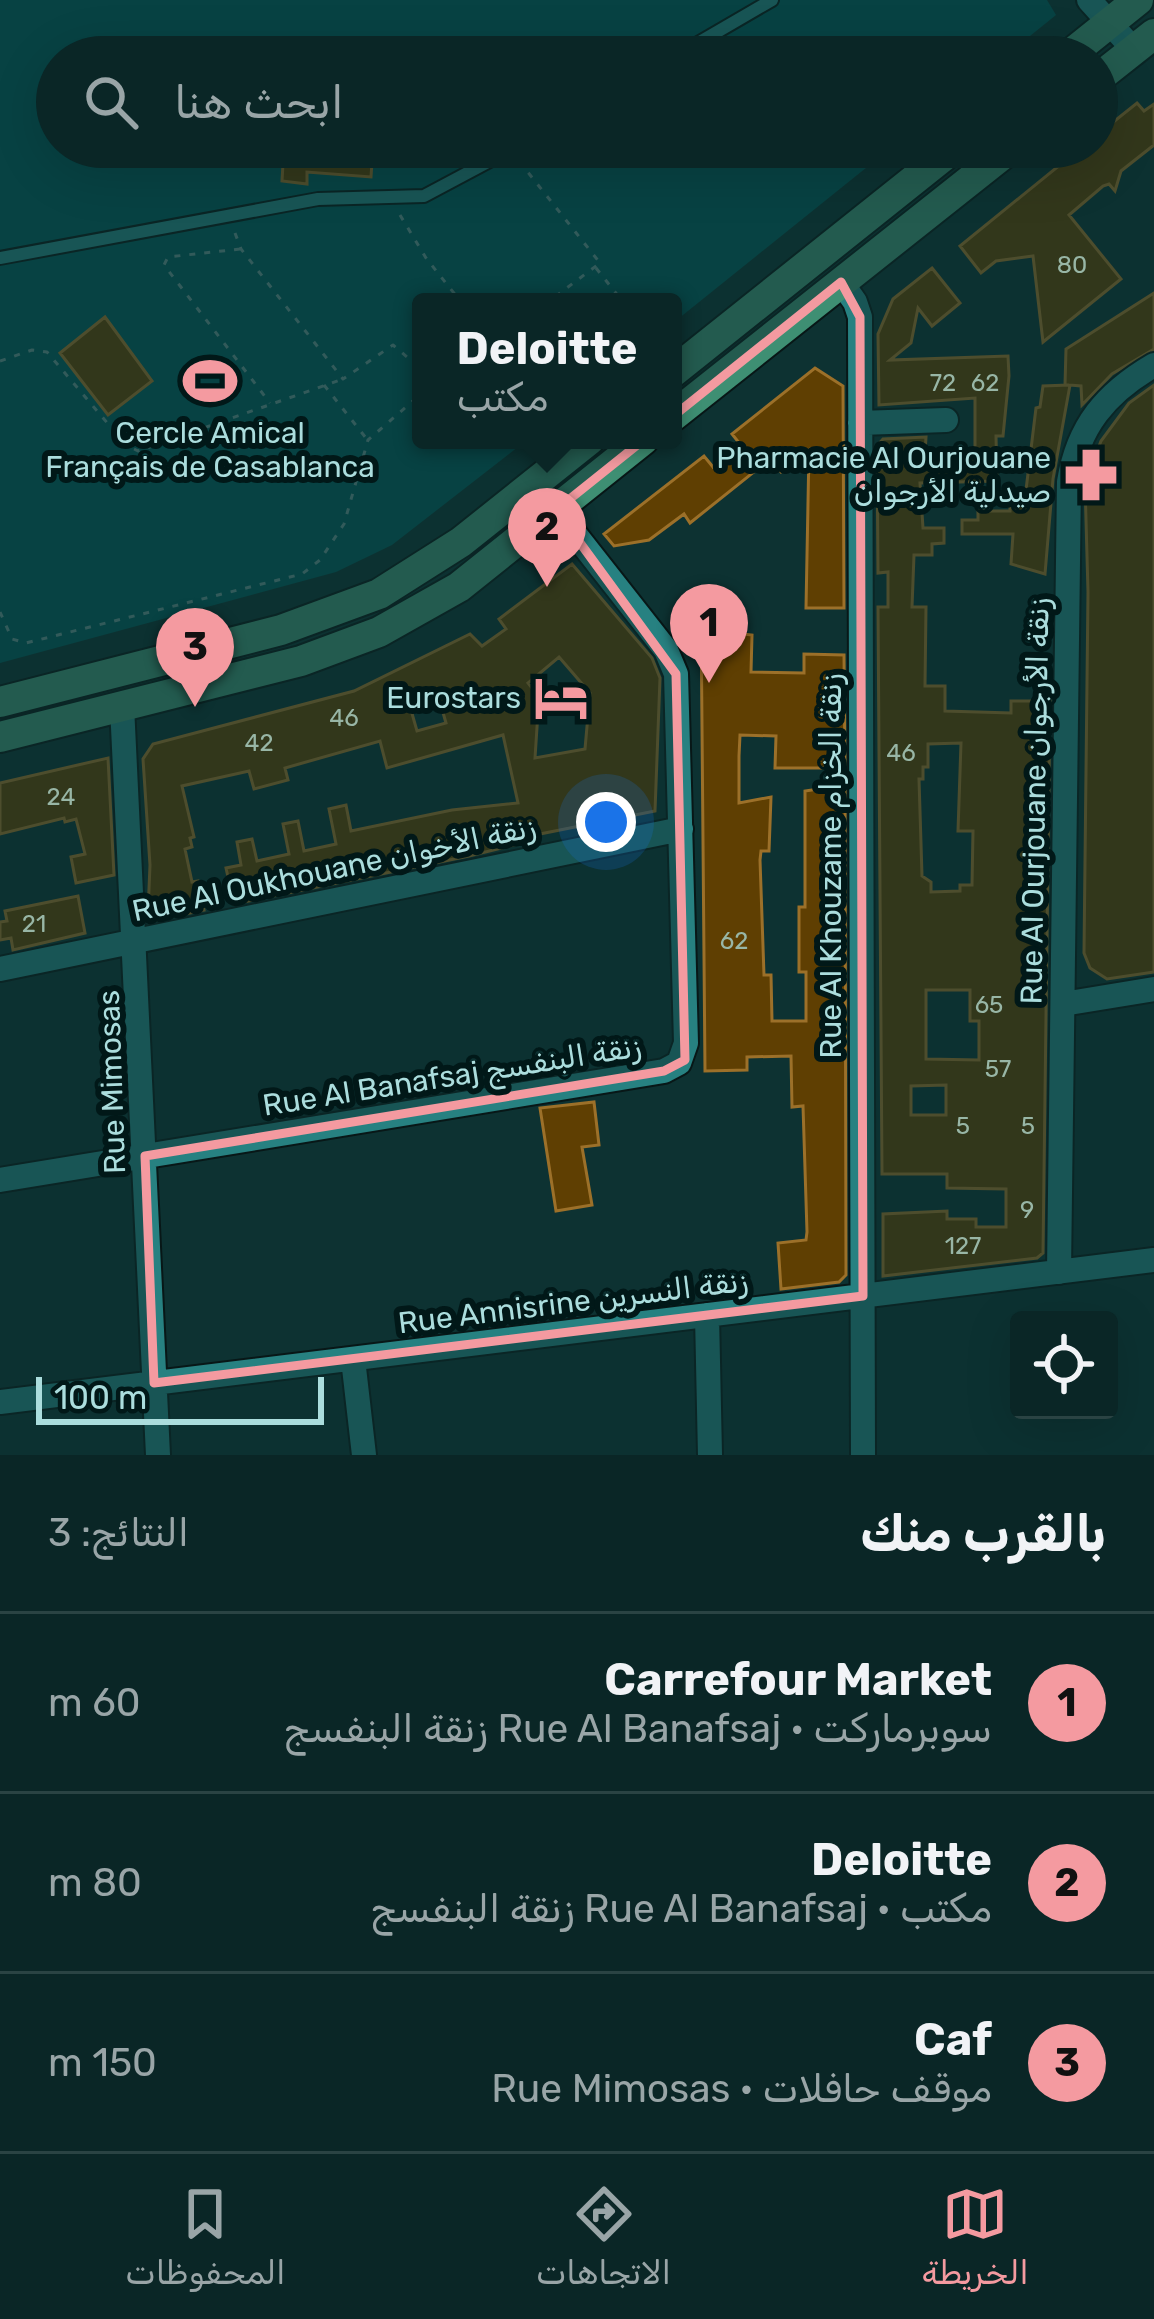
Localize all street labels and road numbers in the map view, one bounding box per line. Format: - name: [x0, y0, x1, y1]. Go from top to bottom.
- street label: Rue Al Ourjouane زنقة الأرجوان: [1013, 597, 1057, 1005]
- street label: Rue Al Khouzame زنقة الخزام: [813, 674, 850, 1059]
- street label: Rue Al Oukhouane زنقة الأخوان: [129, 809, 539, 929]
- street label: Rue Mimosas: [91, 989, 133, 1175]
- street label: Rue Al Banafsaj زنقة البنفسج: [260, 1028, 644, 1127]
- street label: Rue Annisrine زنقة النسرين: [396, 1263, 750, 1341]

